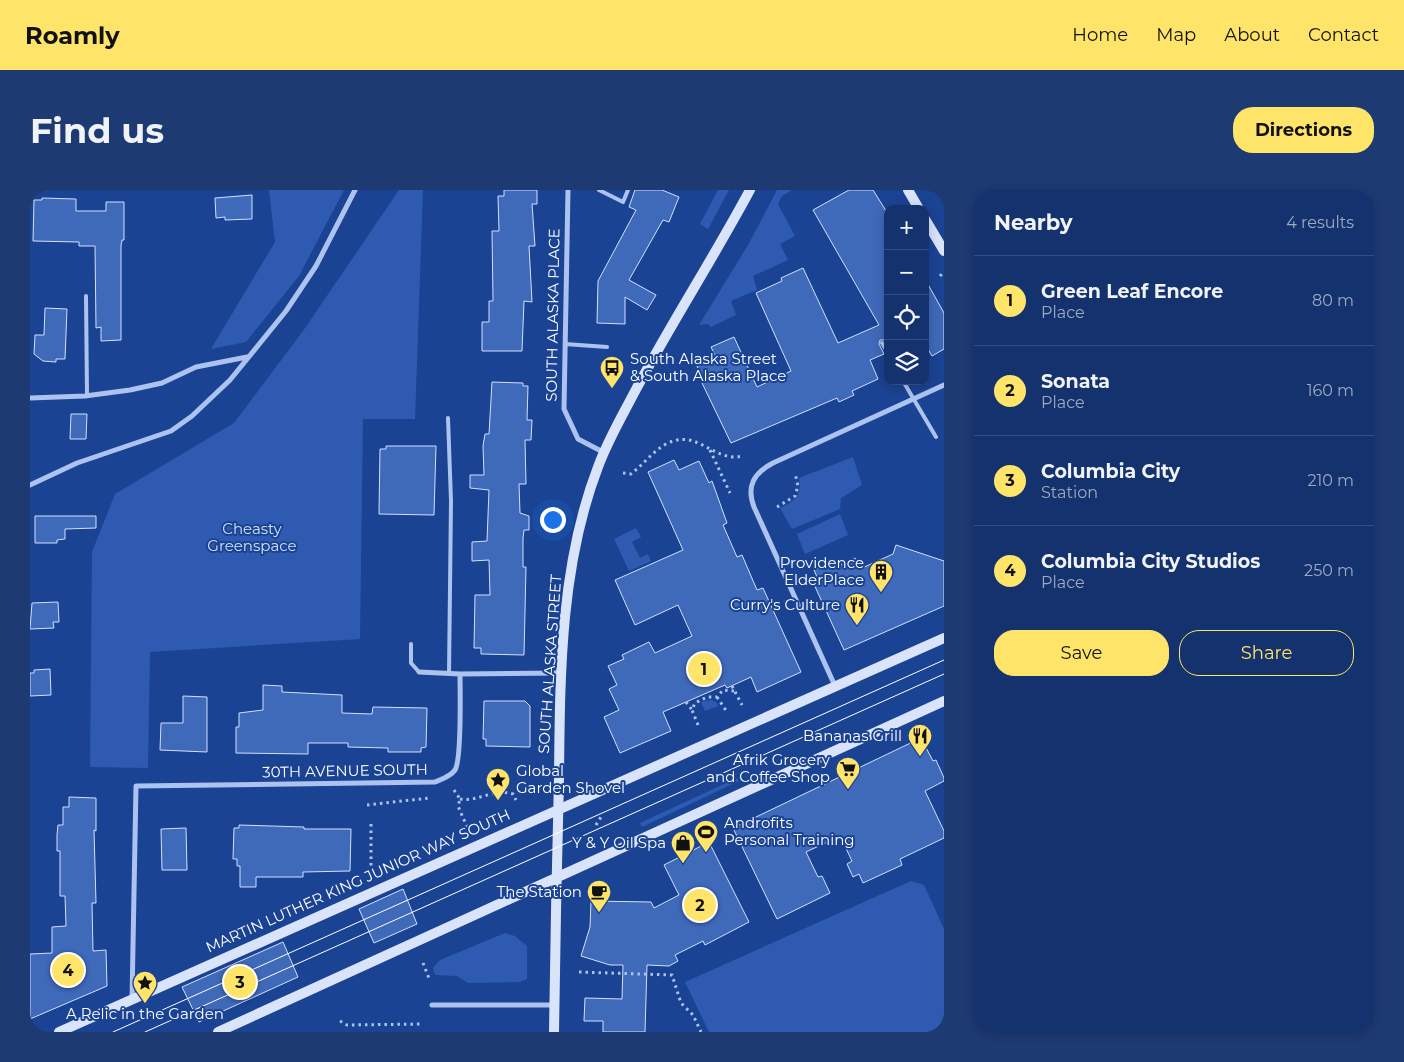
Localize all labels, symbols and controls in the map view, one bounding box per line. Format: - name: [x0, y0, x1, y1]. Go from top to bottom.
- text: Roamly: [25, 21, 120, 50]
- text: Home: [1072, 24, 1128, 46]
- text: Map: [1156, 24, 1196, 46]
- text: About: [1224, 24, 1280, 46]
- text: Contact: [1308, 24, 1379, 46]
- button: Directions: [1233, 107, 1374, 153]
- text: Find us: [30, 109, 164, 152]
- map controls: [884, 205, 929, 385]
- button: +: [884, 205, 929, 250]
- text: Nearby: [994, 210, 1073, 235]
- text: 4 results: [1286, 213, 1354, 232]
- street label: SOUTH ALASKA PLACE: [541, 228, 564, 402]
- button: −: [884, 250, 929, 295]
- text: Green Leaf Encore: [1041, 280, 1223, 303]
- text: 1: [1007, 291, 1013, 310]
- text: 80 m: [1312, 291, 1354, 310]
- button: locate: [884, 295, 929, 340]
- text: Place: [1041, 303, 1085, 322]
- button: layers: [884, 340, 929, 385]
- place label: South Alaska Street & South Alaska Place: [630, 349, 786, 385]
- bus stop icon: South Alaska Street & South Alaska Place: [599, 355, 625, 389]
- text: Sonata: [1041, 370, 1110, 393]
- text: 2: [1005, 381, 1015, 400]
- text: 160 m: [1307, 381, 1354, 400]
- text: Place: [1041, 393, 1085, 412]
- text: Columbia City: [1041, 460, 1180, 483]
- text: 3: [1005, 471, 1015, 490]
- text: 210 m: [1307, 471, 1354, 490]
- text: Station: [1041, 483, 1098, 502]
- your location: [540, 507, 566, 533]
- park label: Cheasty Greenspace: [207, 519, 297, 555]
- text: Columbia City Studios: [1041, 550, 1260, 573]
- place label: Providence ElderPlace: [780, 553, 864, 589]
- building icon: Providence ElderPlace: [868, 559, 894, 593]
- text: 4: [1004, 561, 1016, 580]
- text: 250 m: [1304, 561, 1354, 580]
- street label: SOUTH ALASKA STREET: [534, 573, 565, 754]
- text: Place: [1041, 573, 1085, 592]
- restaurant icon: Curry's Culture: [844, 592, 870, 626]
- place label: Curry's Culture: [730, 595, 840, 614]
- button: Save: [994, 630, 1169, 676]
- button: Share: [1179, 630, 1354, 676]
- pin: 1: [688, 650, 720, 688]
- restaurant icon: Bananas Grill: [907, 723, 933, 757]
- place label: Bananas Grill: [803, 726, 902, 745]
- place label: Afrik Grocery and Coffee Shop: [706, 750, 831, 786]
- supermarket icon: Afrik Grocery and Coffee Shop: [835, 756, 861, 790]
- street label: 30TH AVENUE SOUTH: [262, 760, 428, 781]
- place label: Global Garden Shovel: [516, 761, 625, 797]
- place icon: Global Garden Shovel: [485, 767, 511, 801]
- street label: MARTIN LUTHER KING JUNIOR WAY SOUTH: [203, 804, 513, 957]
- place label: Androfits Personal Training: [724, 813, 855, 849]
- sports icon: Androfits Personal Training: [693, 819, 719, 853]
- shop icon: Y & Y Oil Spa: [670, 830, 696, 864]
- place label: Y & Y Oil Spa: [572, 833, 666, 852]
- cafe icon: The Station: [586, 879, 612, 913]
- place label: The Station: [497, 882, 582, 901]
- pin: 2: [684, 886, 716, 924]
- pin: 4: [52, 951, 84, 989]
- pin: 3: [224, 963, 256, 1001]
- place icon: A Relic in the Garden: [132, 970, 158, 1004]
- place label: A Relic in the Garden: [66, 1004, 224, 1023]

